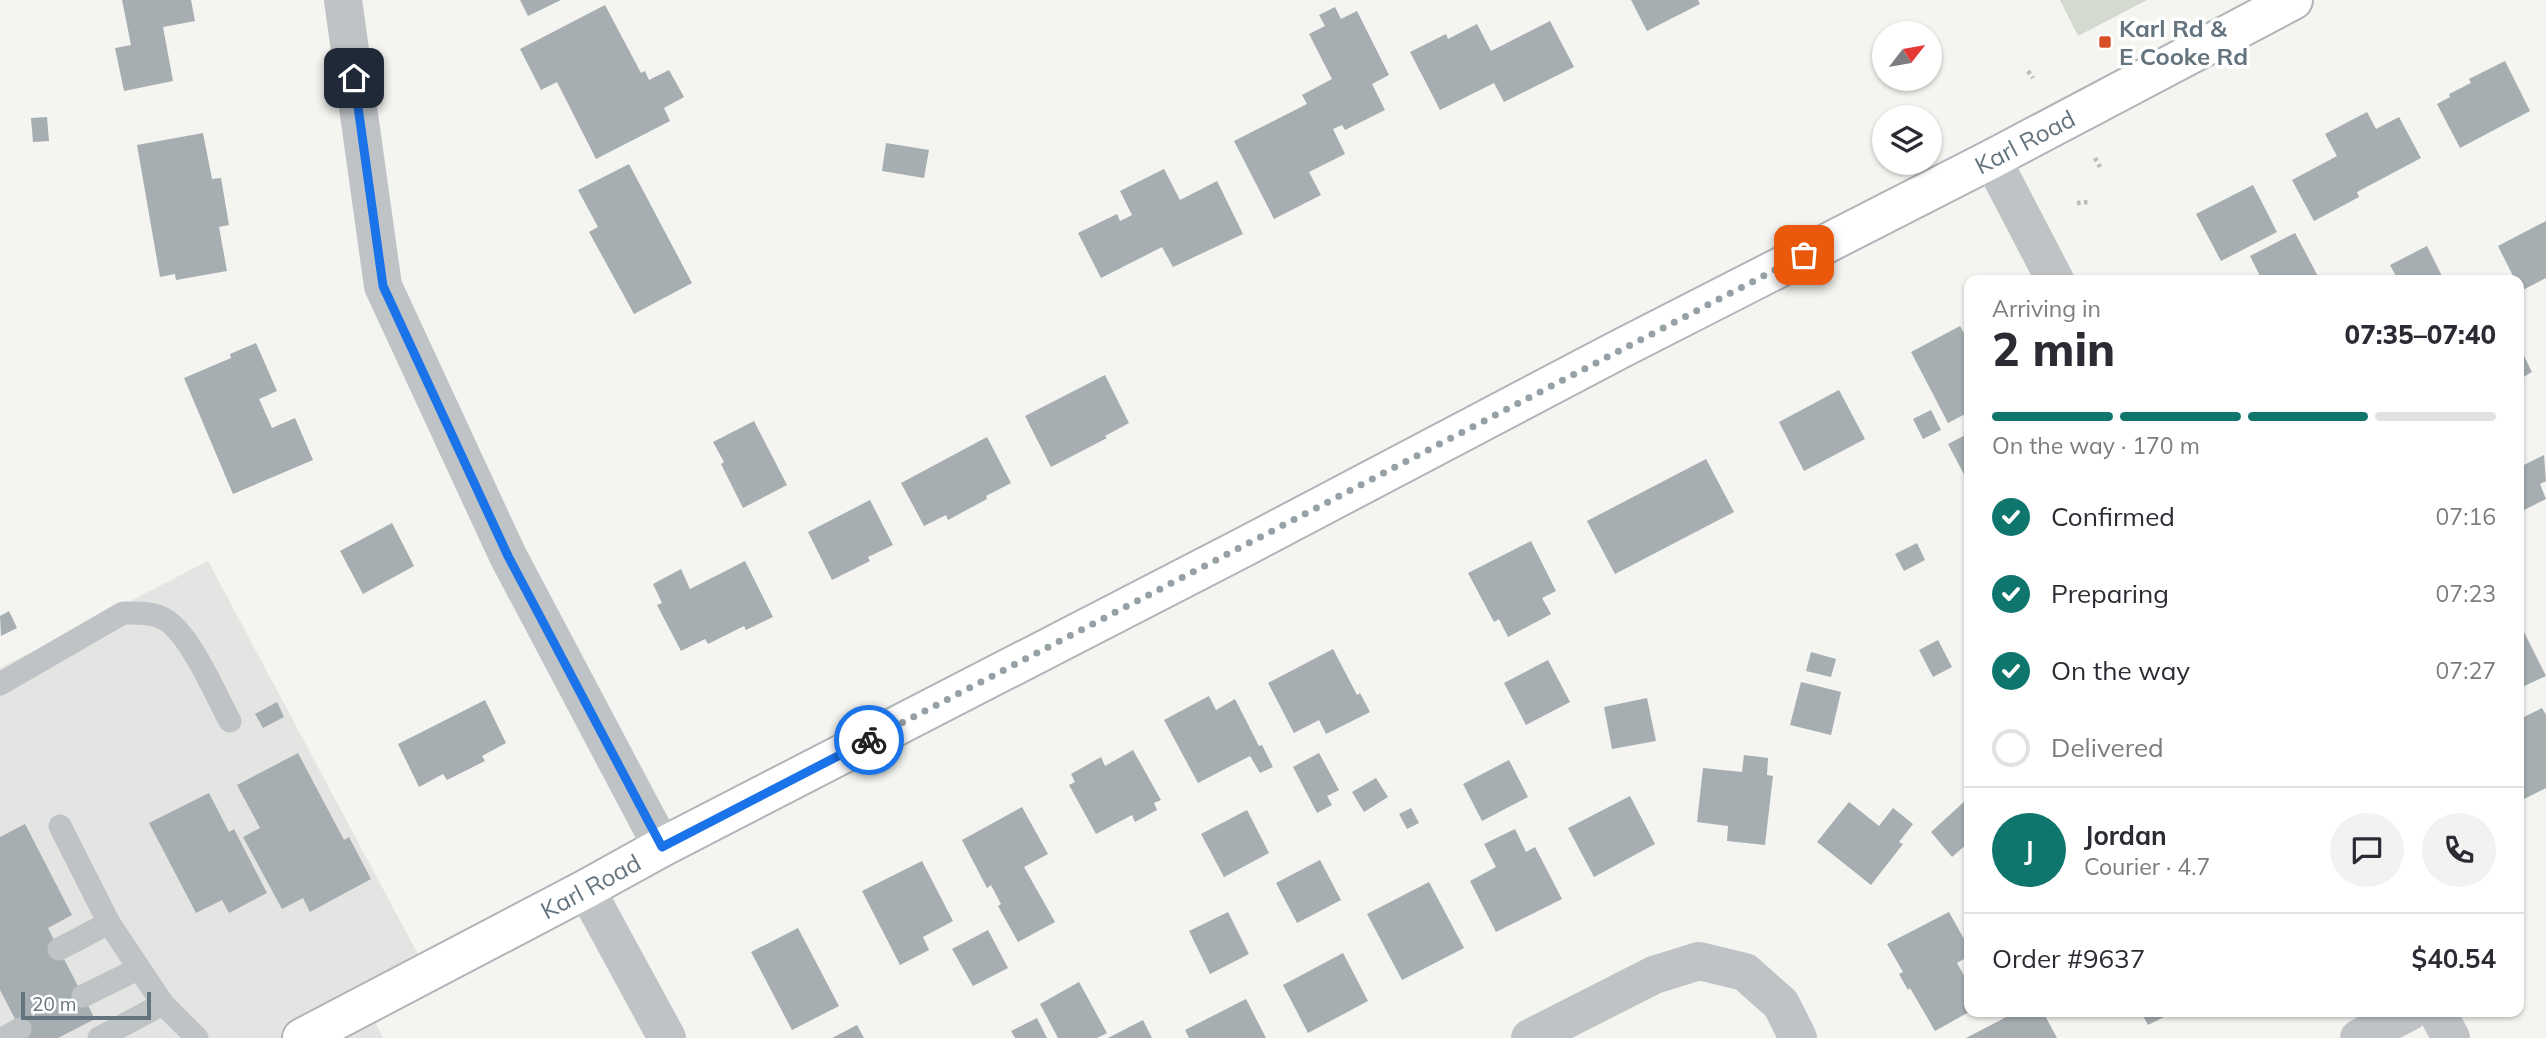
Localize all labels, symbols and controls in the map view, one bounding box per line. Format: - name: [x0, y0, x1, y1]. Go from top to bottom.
- place label: Karl Rd & E Cooke Rd: [2119, 13, 2248, 71]
- north arrow: [1872, 21, 1942, 91]
- map controls: [1872, 21, 1942, 175]
- marker: Karl Rd & E Cooke Rd: [2097, 34, 2113, 50]
- pin: [324, 48, 384, 108]
- icon: home: [335, 59, 373, 97]
- street label: Karl Road: [1970, 103, 2080, 180]
- button: layers: [1872, 105, 1942, 175]
- pin: [1774, 225, 1834, 285]
- icon: bag: [1785, 236, 1823, 274]
- text: Arriving in: [1992, 294, 2101, 323]
- text: 07:35–07:40: [2345, 318, 2496, 351]
- text: 2 min: [1992, 320, 2115, 378]
- text: On the way · 170 m: [1992, 431, 2200, 460]
- icon: check: [1992, 498, 2030, 536]
- text: Confirmed: [2051, 500, 2175, 533]
- text: 07:16: [2436, 502, 2496, 531]
- icon: check: [1992, 575, 2030, 613]
- text: Preparing: [2051, 577, 2169, 610]
- text: 07:23: [2436, 579, 2496, 608]
- icon: check: [1992, 652, 2030, 690]
- text: On the way: [2051, 654, 2190, 687]
- text: 07:27: [2436, 656, 2496, 685]
- courier: [834, 705, 904, 775]
- icon: bike: [850, 721, 888, 759]
- text: Delivered: [2051, 731, 2164, 764]
- button: chat: [2330, 813, 2404, 887]
- button: phone: [2422, 813, 2496, 887]
- text: Jordan: [2084, 819, 2167, 852]
- text: J: [2024, 834, 2034, 867]
- street label: Karl Road: [535, 847, 646, 925]
- text: Courier · 4.7: [2084, 852, 2210, 881]
- text: Order #9637: [1992, 942, 2145, 975]
- text: $40.54: [2412, 942, 2496, 975]
- scale bar: [21, 989, 150, 1021]
- text: 20 m: [32, 992, 76, 1016]

